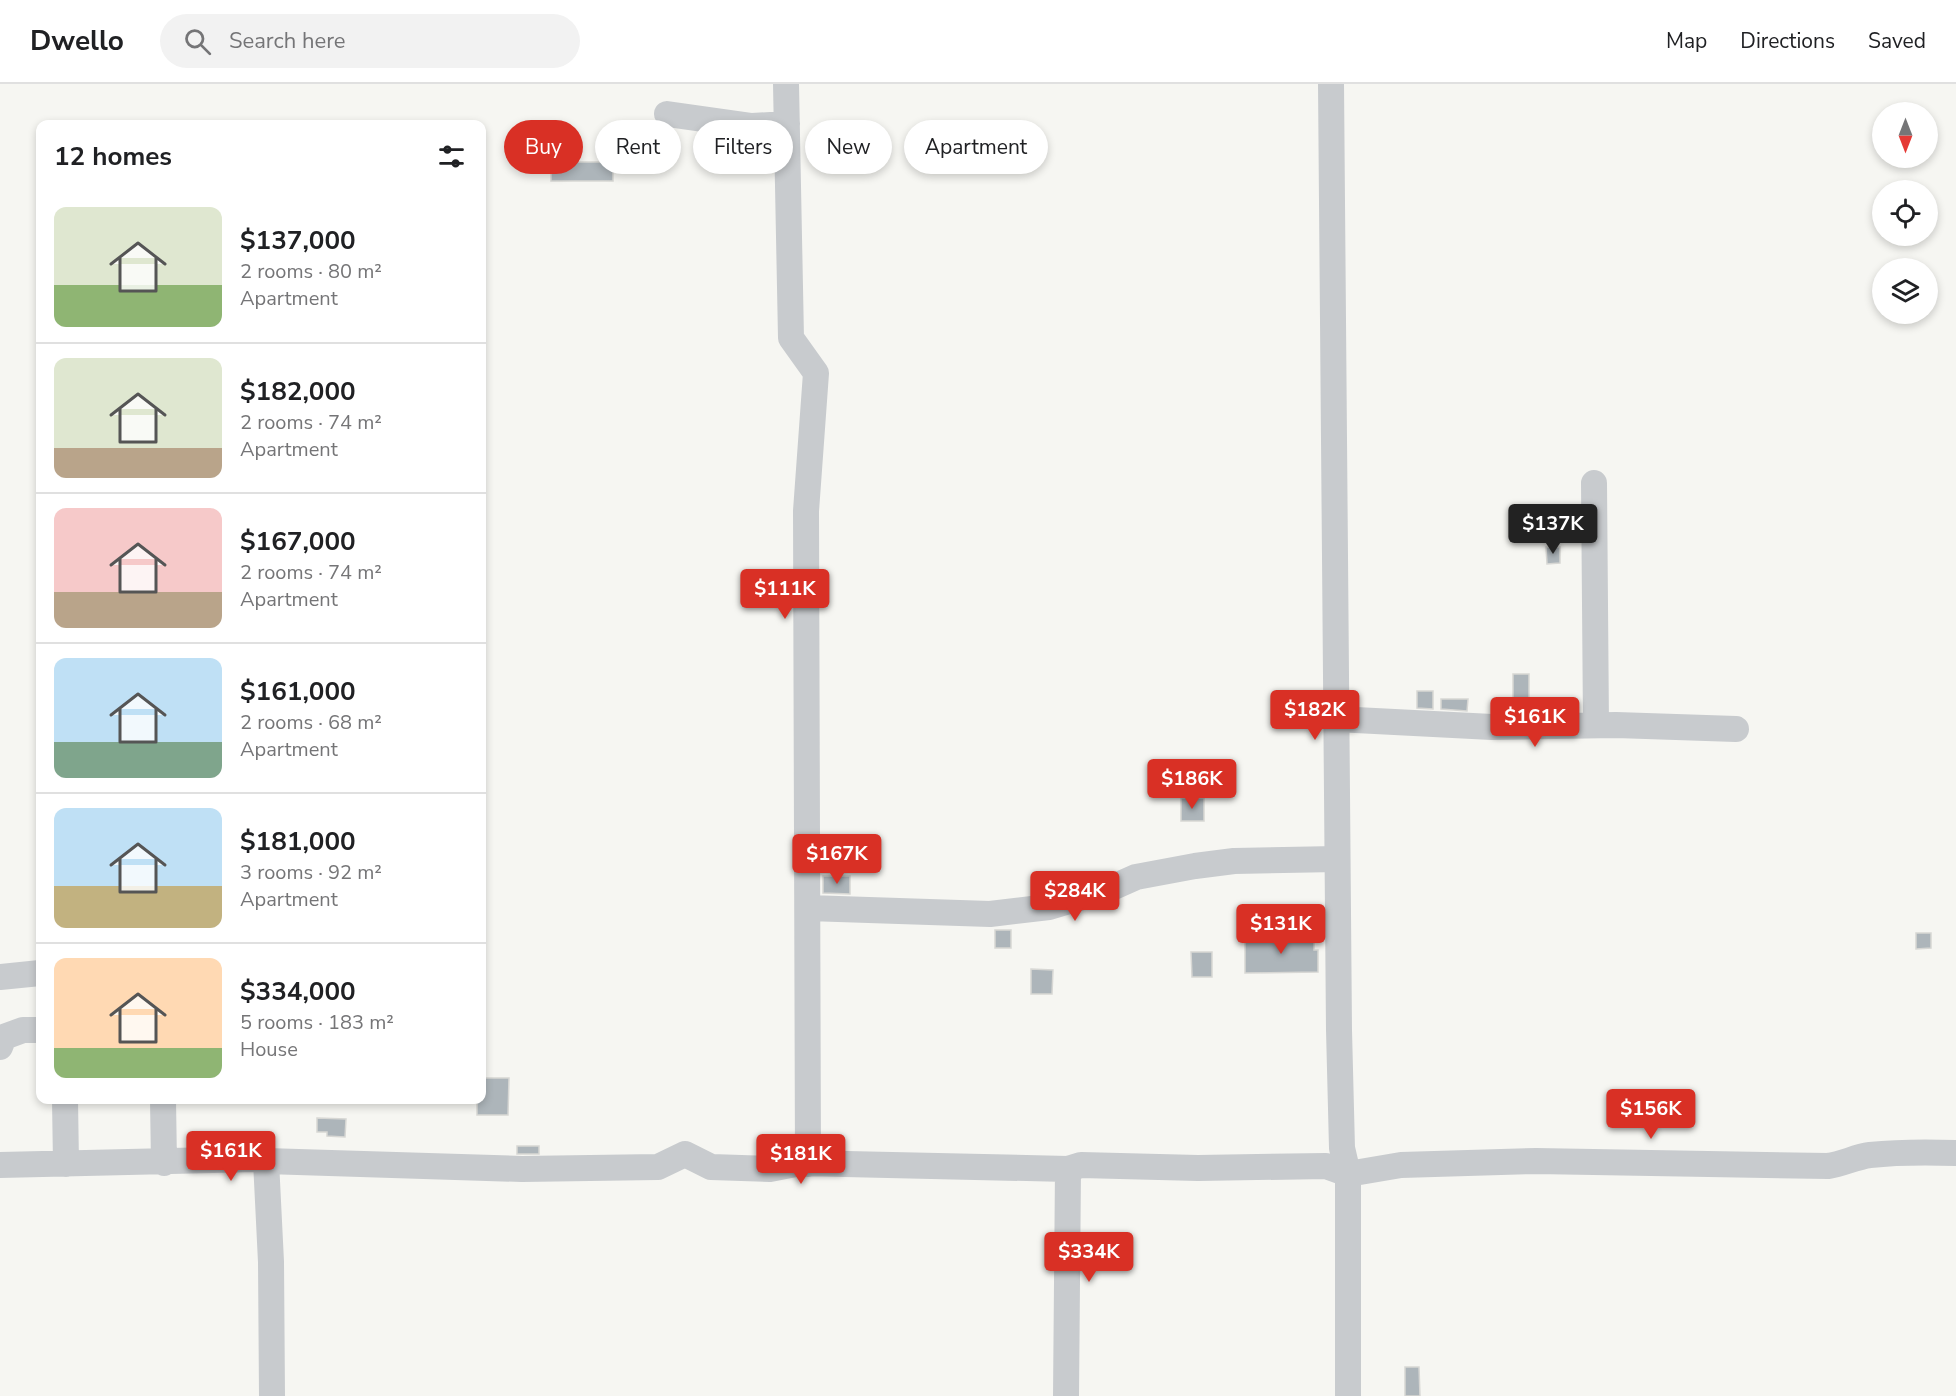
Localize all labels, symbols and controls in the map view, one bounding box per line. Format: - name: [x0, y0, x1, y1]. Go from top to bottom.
- search box: [160, 14, 580, 68]
- text: Dwello: [30, 22, 124, 60]
- icon: search: [181, 25, 214, 58]
- text: Search here: [229, 26, 346, 56]
- text: Map: [1666, 27, 1707, 55]
- text: Directions: [1740, 27, 1835, 55]
- text: Saved: [1868, 27, 1926, 55]
- north arrow: [1872, 102, 1938, 168]
- map controls: [1872, 102, 1938, 324]
- chip: Buy: [504, 120, 583, 174]
- chip: Rent: [595, 120, 681, 174]
- chip: Filters: [693, 120, 793, 174]
- chip: New: [805, 120, 892, 174]
- chip: Apartment: [904, 120, 1048, 174]
- text: 12 homes: [54, 139, 172, 174]
- icon: filters: [435, 140, 468, 173]
- button: locate: [1872, 180, 1938, 246]
- text: $137,000: [240, 223, 356, 258]
- icon: home: [102, 231, 174, 303]
- text: 2 rooms · 80 m²: [240, 258, 382, 285]
- button: layers: [1872, 258, 1938, 324]
- text: Apartment: [240, 285, 338, 312]
- text: $182,000: [240, 374, 356, 409]
- icon: home: [102, 382, 174, 454]
- text: 2 rooms · 74 m²: [240, 409, 382, 436]
- text: Apartment: [240, 436, 338, 463]
- pin: $137K: [1511, 504, 1595, 555]
- text: $137K: [1522, 510, 1584, 537]
- text: $167,000: [240, 524, 356, 559]
- icon: home: [102, 532, 174, 604]
- text: 2 rooms · 74 m²: [240, 559, 382, 586]
- pin: $111K: [743, 569, 827, 620]
- text: $111K: [754, 575, 816, 602]
- text: Apartment: [240, 586, 338, 613]
- text: $161,000: [240, 674, 356, 709]
- icon: home: [102, 682, 174, 754]
- pin: $182K: [1273, 690, 1357, 741]
- text: $182K: [1284, 696, 1346, 723]
- pin: $161K: [1493, 697, 1577, 748]
- text: $161K: [1504, 703, 1566, 730]
- text: 2 rooms · 68 m²: [240, 709, 382, 736]
- text: Apartment: [240, 736, 338, 763]
- pin: $186K: [1150, 759, 1234, 810]
- text: $186K: [1161, 765, 1223, 792]
- text: $181,000: [240, 824, 356, 859]
- icon: home: [102, 832, 174, 904]
- pin: $167K: [795, 834, 879, 885]
- text: $167K: [806, 840, 868, 867]
- text: 3 rooms · 92 m²: [240, 859, 382, 886]
- pin: $284K: [1033, 871, 1117, 922]
- text: $284K: [1044, 877, 1106, 904]
- text: Apartment: [240, 886, 338, 913]
- pin: $131K: [1239, 904, 1323, 955]
- text: $131K: [1250, 910, 1312, 937]
- text: $334,000: [240, 974, 356, 1009]
- icon: home: [102, 982, 174, 1054]
- text: 5 rooms · 183 m²: [240, 1009, 394, 1036]
- text: House: [240, 1036, 298, 1063]
- pin: $156K: [1609, 1089, 1693, 1140]
- text: $156K: [1620, 1095, 1682, 1122]
- pin: $161K: [189, 1131, 273, 1182]
- pin: $181K: [759, 1134, 843, 1185]
- text: $161K: [200, 1137, 262, 1164]
- text: $181K: [770, 1140, 832, 1167]
- pin: $334K: [1047, 1232, 1131, 1283]
- text: $334K: [1058, 1238, 1120, 1265]

